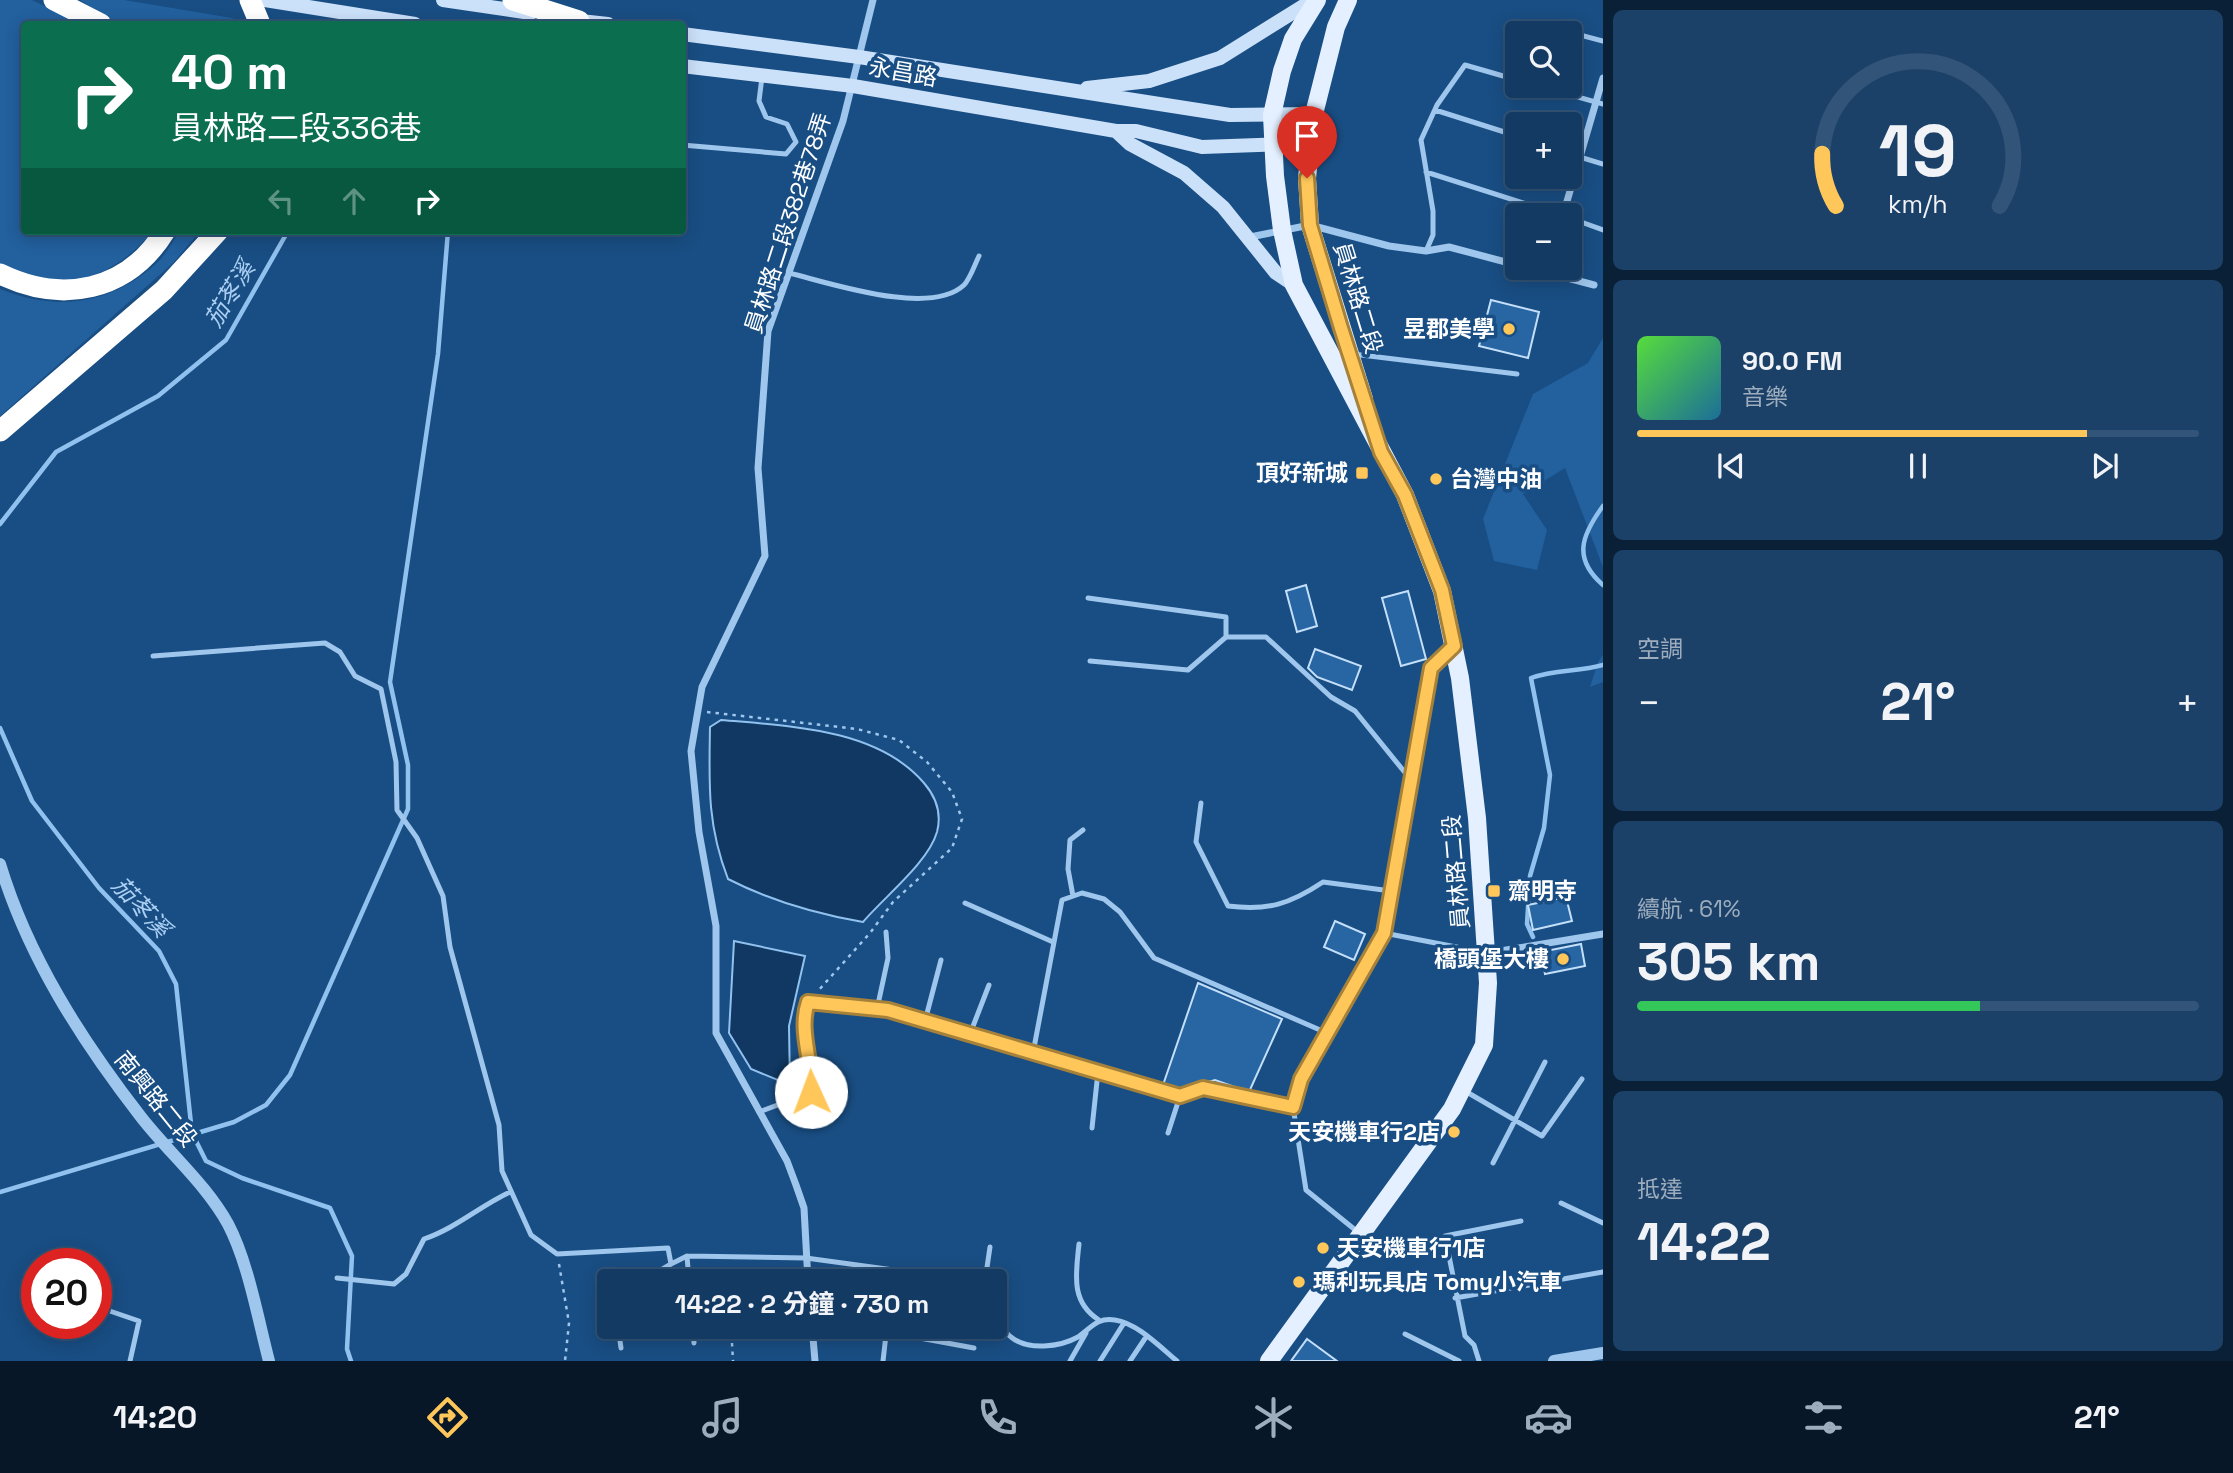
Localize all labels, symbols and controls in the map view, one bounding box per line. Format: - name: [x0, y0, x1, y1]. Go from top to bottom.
- map controls: [1505, 21, 1582, 280]
- button: search: [1505, 21, 1582, 98]
- text: 40 m: [171, 41, 288, 103]
- icon: right: [56, 49, 147, 140]
- street label: 永昌路: [866, 51, 940, 93]
- text: 19: [1879, 104, 1957, 197]
- pin: [1277, 106, 1337, 178]
- text: 員林路二段336巷: [171, 108, 421, 148]
- street label: 員林路二段382巷78弄: [738, 109, 838, 337]
- button: +: [1505, 112, 1582, 189]
- icon: arrive: [1288, 117, 1326, 155]
- icon: left: [262, 182, 300, 220]
- icon: ahead: [335, 182, 373, 220]
- icon: right: [408, 182, 446, 220]
- text: km/h: [1888, 188, 1948, 220]
- button: −: [1505, 203, 1582, 280]
- street label: 員林路二段: [1327, 239, 1389, 357]
- water label: 茄苳溪: [198, 252, 263, 333]
- place label: 昱郡美學: [1403, 314, 1495, 344]
- marker: 昱郡美學: [1501, 321, 1517, 337]
- text: 90.0 FM: [1742, 344, 1842, 378]
- text: 音樂: [1742, 382, 1788, 412]
- icon: previous: [1712, 447, 1750, 485]
- icon: pause: [1899, 447, 1937, 485]
- icon: next: [2086, 447, 2124, 485]
- place label: 頂好新城: [1256, 458, 1348, 488]
- place label: 台灣中油: [1450, 464, 1542, 494]
- marker: 頂好新城: [1354, 465, 1370, 481]
- marker: 台灣中油: [1428, 471, 1444, 487]
- text: 空調: [1637, 634, 1683, 664]
- text: 21°: [1881, 669, 1955, 735]
- text: −: [1637, 679, 1661, 727]
- text: +: [2175, 679, 2199, 727]
- street label: 員林路二段: [1436, 813, 1476, 931]
- water label: 茄苳溪: [105, 870, 179, 946]
- place label: 齋明寺: [1508, 876, 1577, 906]
- marker: 齋明寺: [1486, 883, 1502, 899]
- text: 續航 · 61%: [1637, 894, 1741, 924]
- text: 305 km: [1637, 929, 1820, 995]
- place label: 橋頭堡大樓: [1434, 944, 1549, 974]
- marker: 橋頭堡大樓: [1555, 951, 1571, 967]
- street label: 南興路二段: [108, 1045, 204, 1153]
- position arrow: [774, 1055, 848, 1129]
- place label: 天安機車行2店: [1288, 1117, 1440, 1147]
- marker: 天安機車行2店: [1446, 1124, 1462, 1140]
- text: 抵達: [1637, 1174, 1683, 1204]
- text: 14:22: [1637, 1209, 1771, 1275]
- place label: 天安機車行1店: [1337, 1233, 1485, 1263]
- marker: 天安機車行1店: [1315, 1240, 1331, 1256]
- speed limit sign: 20: [21, 1248, 112, 1339]
- place label: 瑪利玩具店 Tomy小汽車: [1313, 1267, 1562, 1297]
- marker: 瑪利玩具店 Tomy小汽車: [1291, 1274, 1307, 1290]
- text: 14:22 · 2 分鐘 · 730 m: [675, 1287, 929, 1321]
- icon: directions: [423, 1393, 472, 1442]
- icon: music: [698, 1393, 747, 1442]
- icon: phone: [973, 1393, 1022, 1442]
- icon: climate: [1249, 1393, 1298, 1442]
- icon: car: [1524, 1393, 1573, 1442]
- icon: filters: [1799, 1393, 1848, 1442]
- text: 14:20: [113, 1397, 197, 1437]
- text: 21°: [2074, 1397, 2120, 1437]

